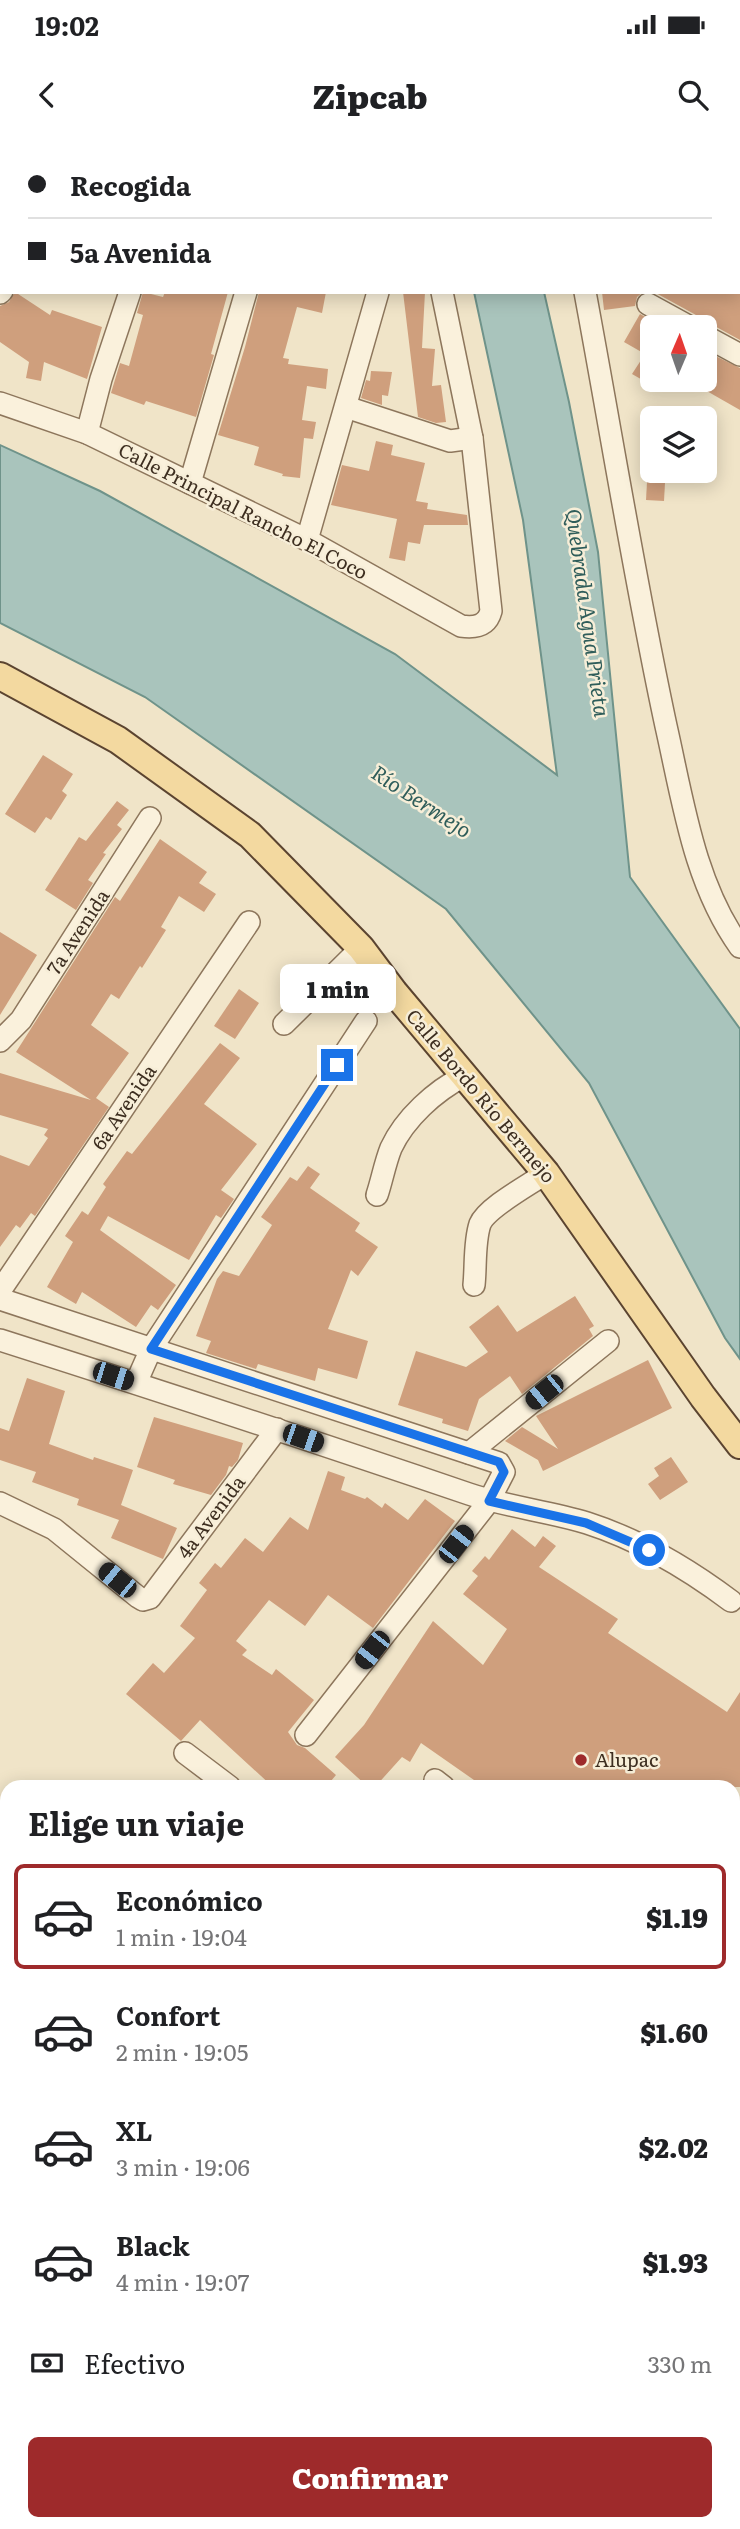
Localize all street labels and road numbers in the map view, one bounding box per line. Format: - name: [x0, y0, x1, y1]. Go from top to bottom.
- street label: Calle Principal Rancho El Coco: [114, 435, 373, 585]
- street label: 7a Avenida: [39, 882, 116, 980]
- street label: Calle Bordo Río Bermejo: [400, 1002, 563, 1188]
- street label: 6a Avenida: [84, 1057, 163, 1155]
- street label: 4a Avenida: [170, 1468, 251, 1564]

